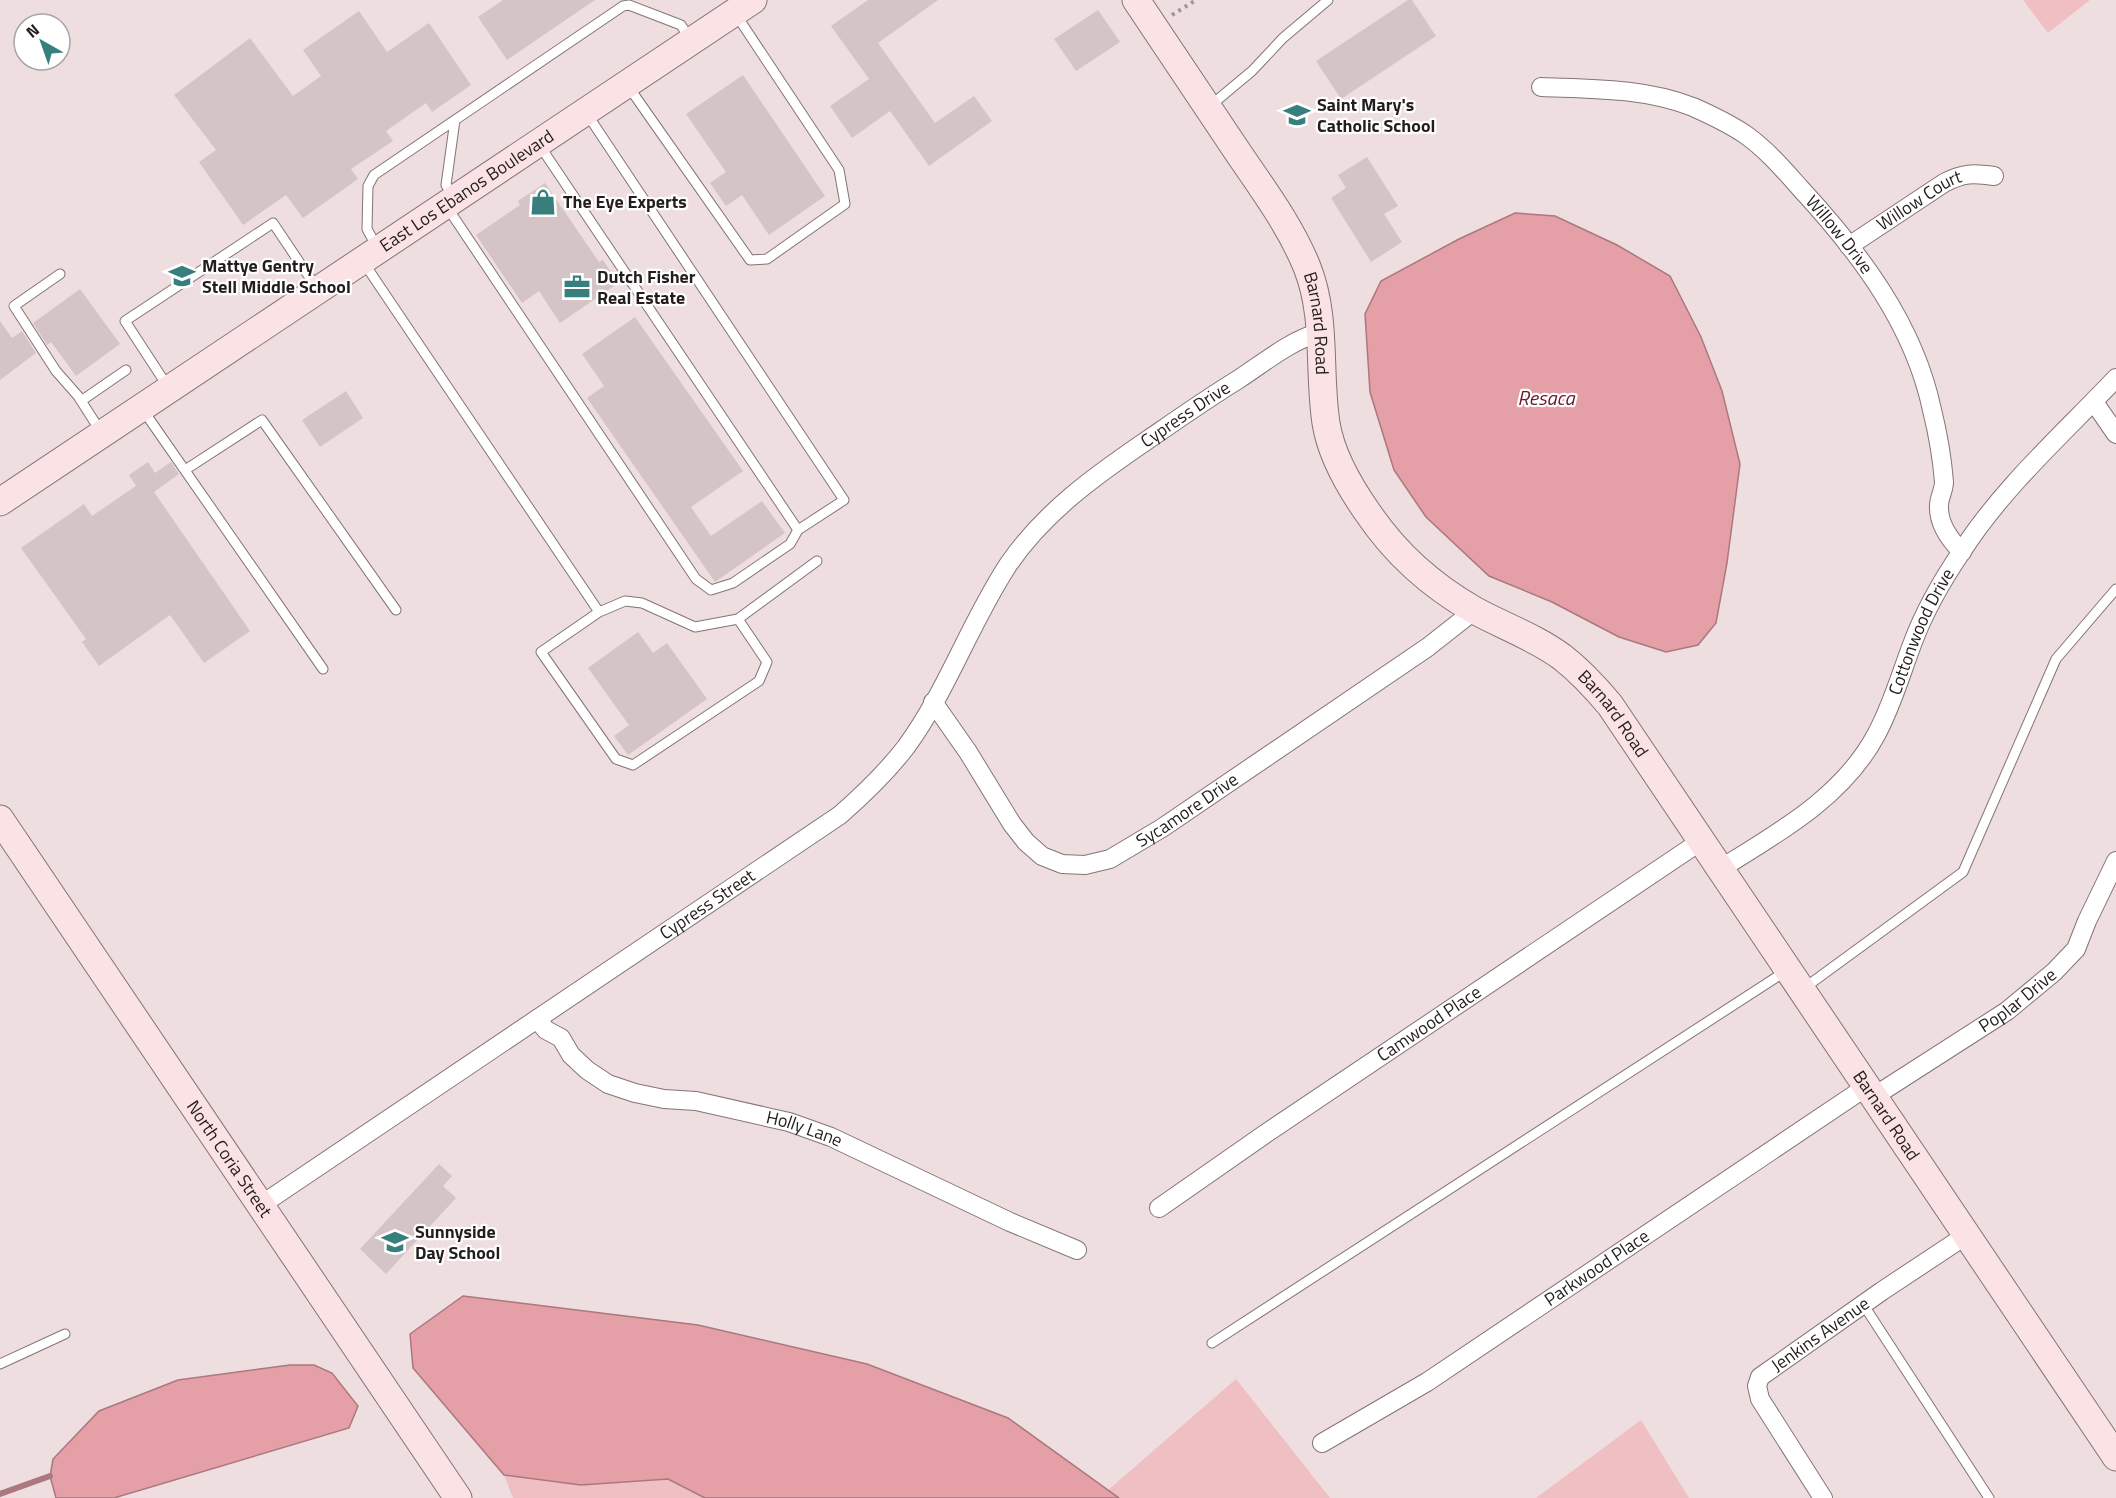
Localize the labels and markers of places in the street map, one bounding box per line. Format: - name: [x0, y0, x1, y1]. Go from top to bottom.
- place label: Saint Mary's Catholic School: [1317, 91, 1435, 139]
- school or university icon: Saint Mary's Catholic School: [1282, 100, 1312, 130]
- shop icon: The Eye Experts: [528, 187, 558, 217]
- place label: The Eye Experts: [563, 188, 687, 215]
- place label: Mattye Gentry Stell Middle School: [202, 252, 351, 300]
- school or university icon: Mattye Gentry Stell Middle School: [167, 261, 197, 291]
- place label: Dutch Fisher Real Estate: [597, 263, 696, 311]
- office icon: Dutch Fisher Real Estate: [562, 272, 592, 302]
- place label: Sunnyside Day School: [415, 1218, 500, 1266]
- school or university icon: Sunnyside Day School: [380, 1227, 410, 1257]

